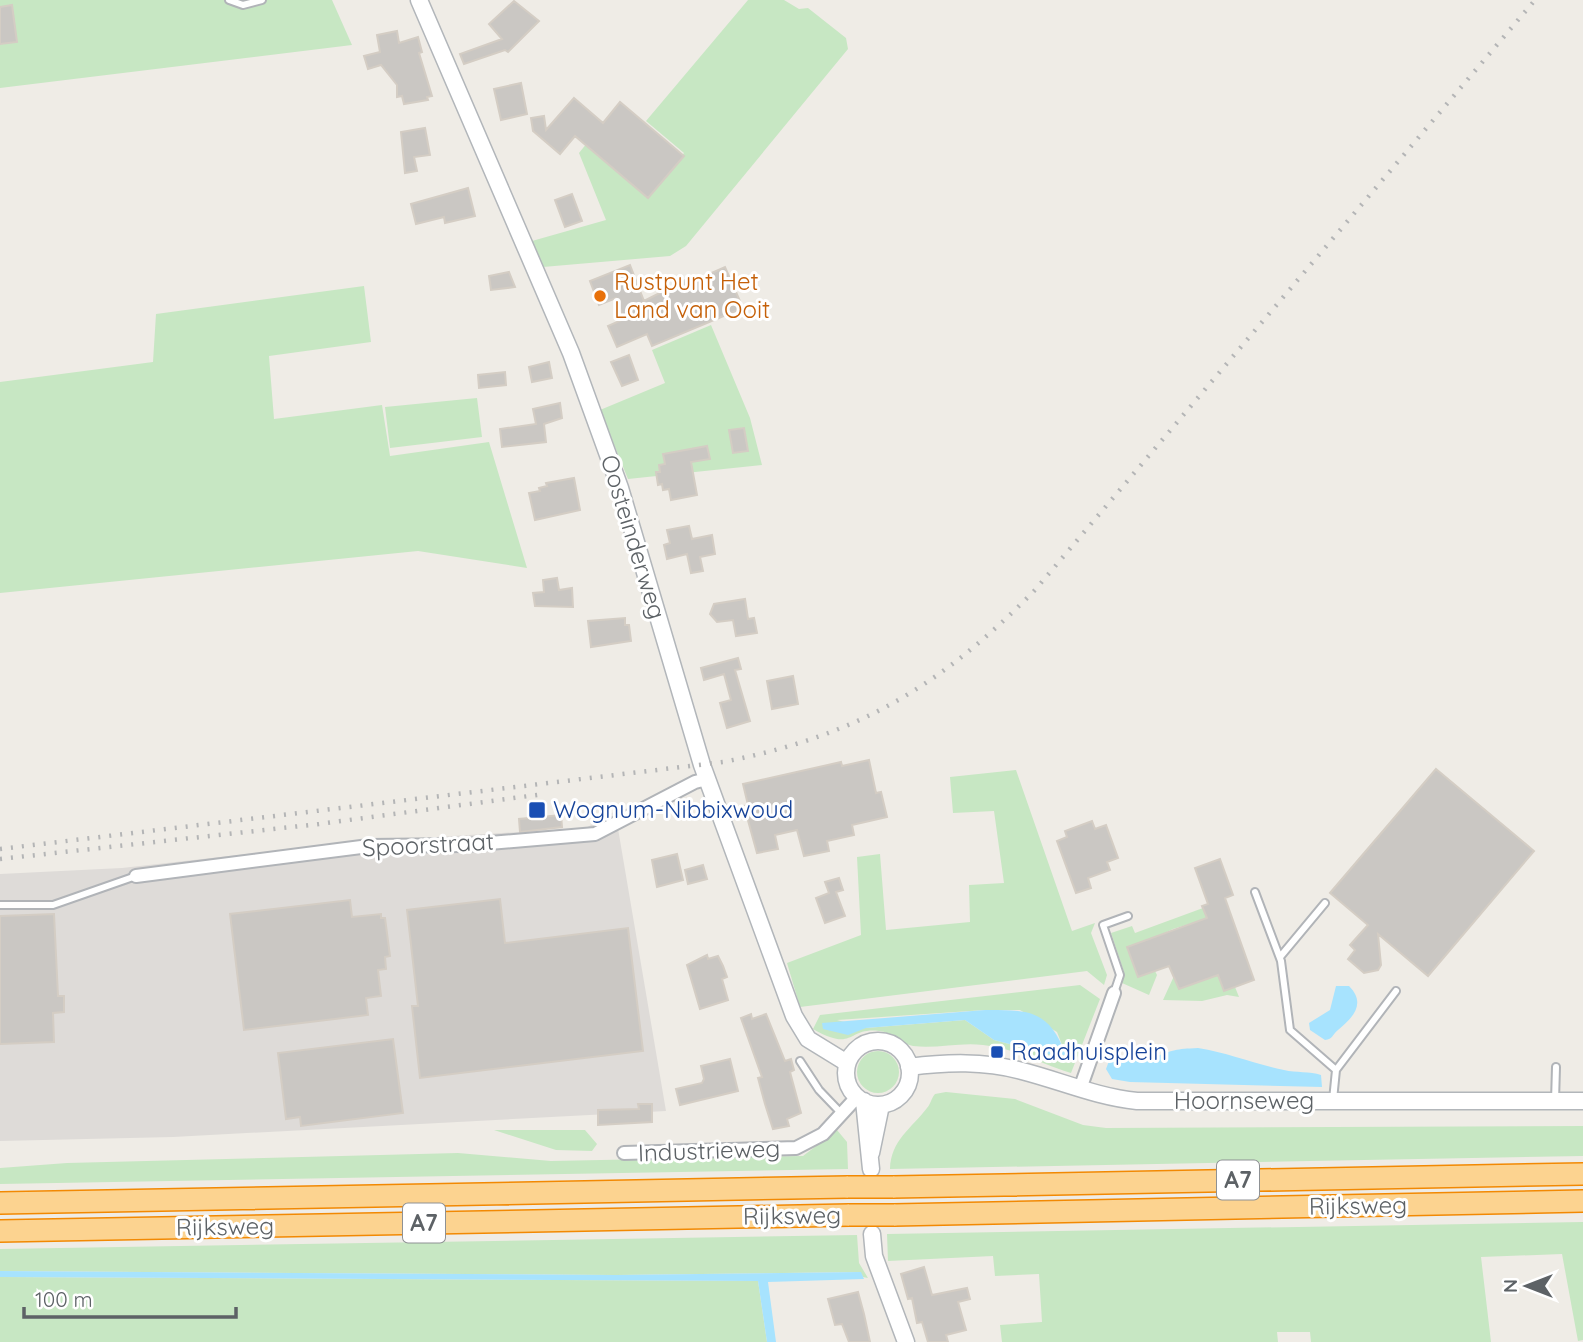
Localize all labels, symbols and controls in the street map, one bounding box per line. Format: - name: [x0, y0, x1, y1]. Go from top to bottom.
- place label: Rustpunt Het Land van Ooit: [614, 266, 770, 324]
- marker: Rustpunt Het Land van Ooit: [592, 288, 608, 304]
- street label: Oosteinderweg: [595, 451, 673, 622]
- place label: Wognum-Nibbixwoud: [553, 794, 793, 824]
- marker: Wognum-Nibbixwoud: [527, 800, 547, 820]
- street label: Spoorstraat: [361, 826, 495, 862]
- place label: Raadhuisplein: [1011, 1036, 1167, 1066]
- marker: Raadhuisplein: [989, 1044, 1005, 1060]
- street label: Hoornseweg: [1174, 1085, 1314, 1115]
- street label: Industrieweg: [637, 1133, 781, 1167]
- road number: A7: [1217, 1161, 1259, 1200]
- street label: Rijksweg: [1309, 1189, 1407, 1221]
- street label: Rijksweg: [743, 1199, 841, 1231]
- road number: A7: [403, 1204, 445, 1242]
- street label: Rijksweg: [176, 1210, 274, 1242]
- north arrow: [1492, 1251, 1562, 1321]
- scale bar: [24, 1276, 236, 1320]
- text: N: [1498, 1279, 1522, 1293]
- text: 100 m: [35, 1286, 93, 1312]

